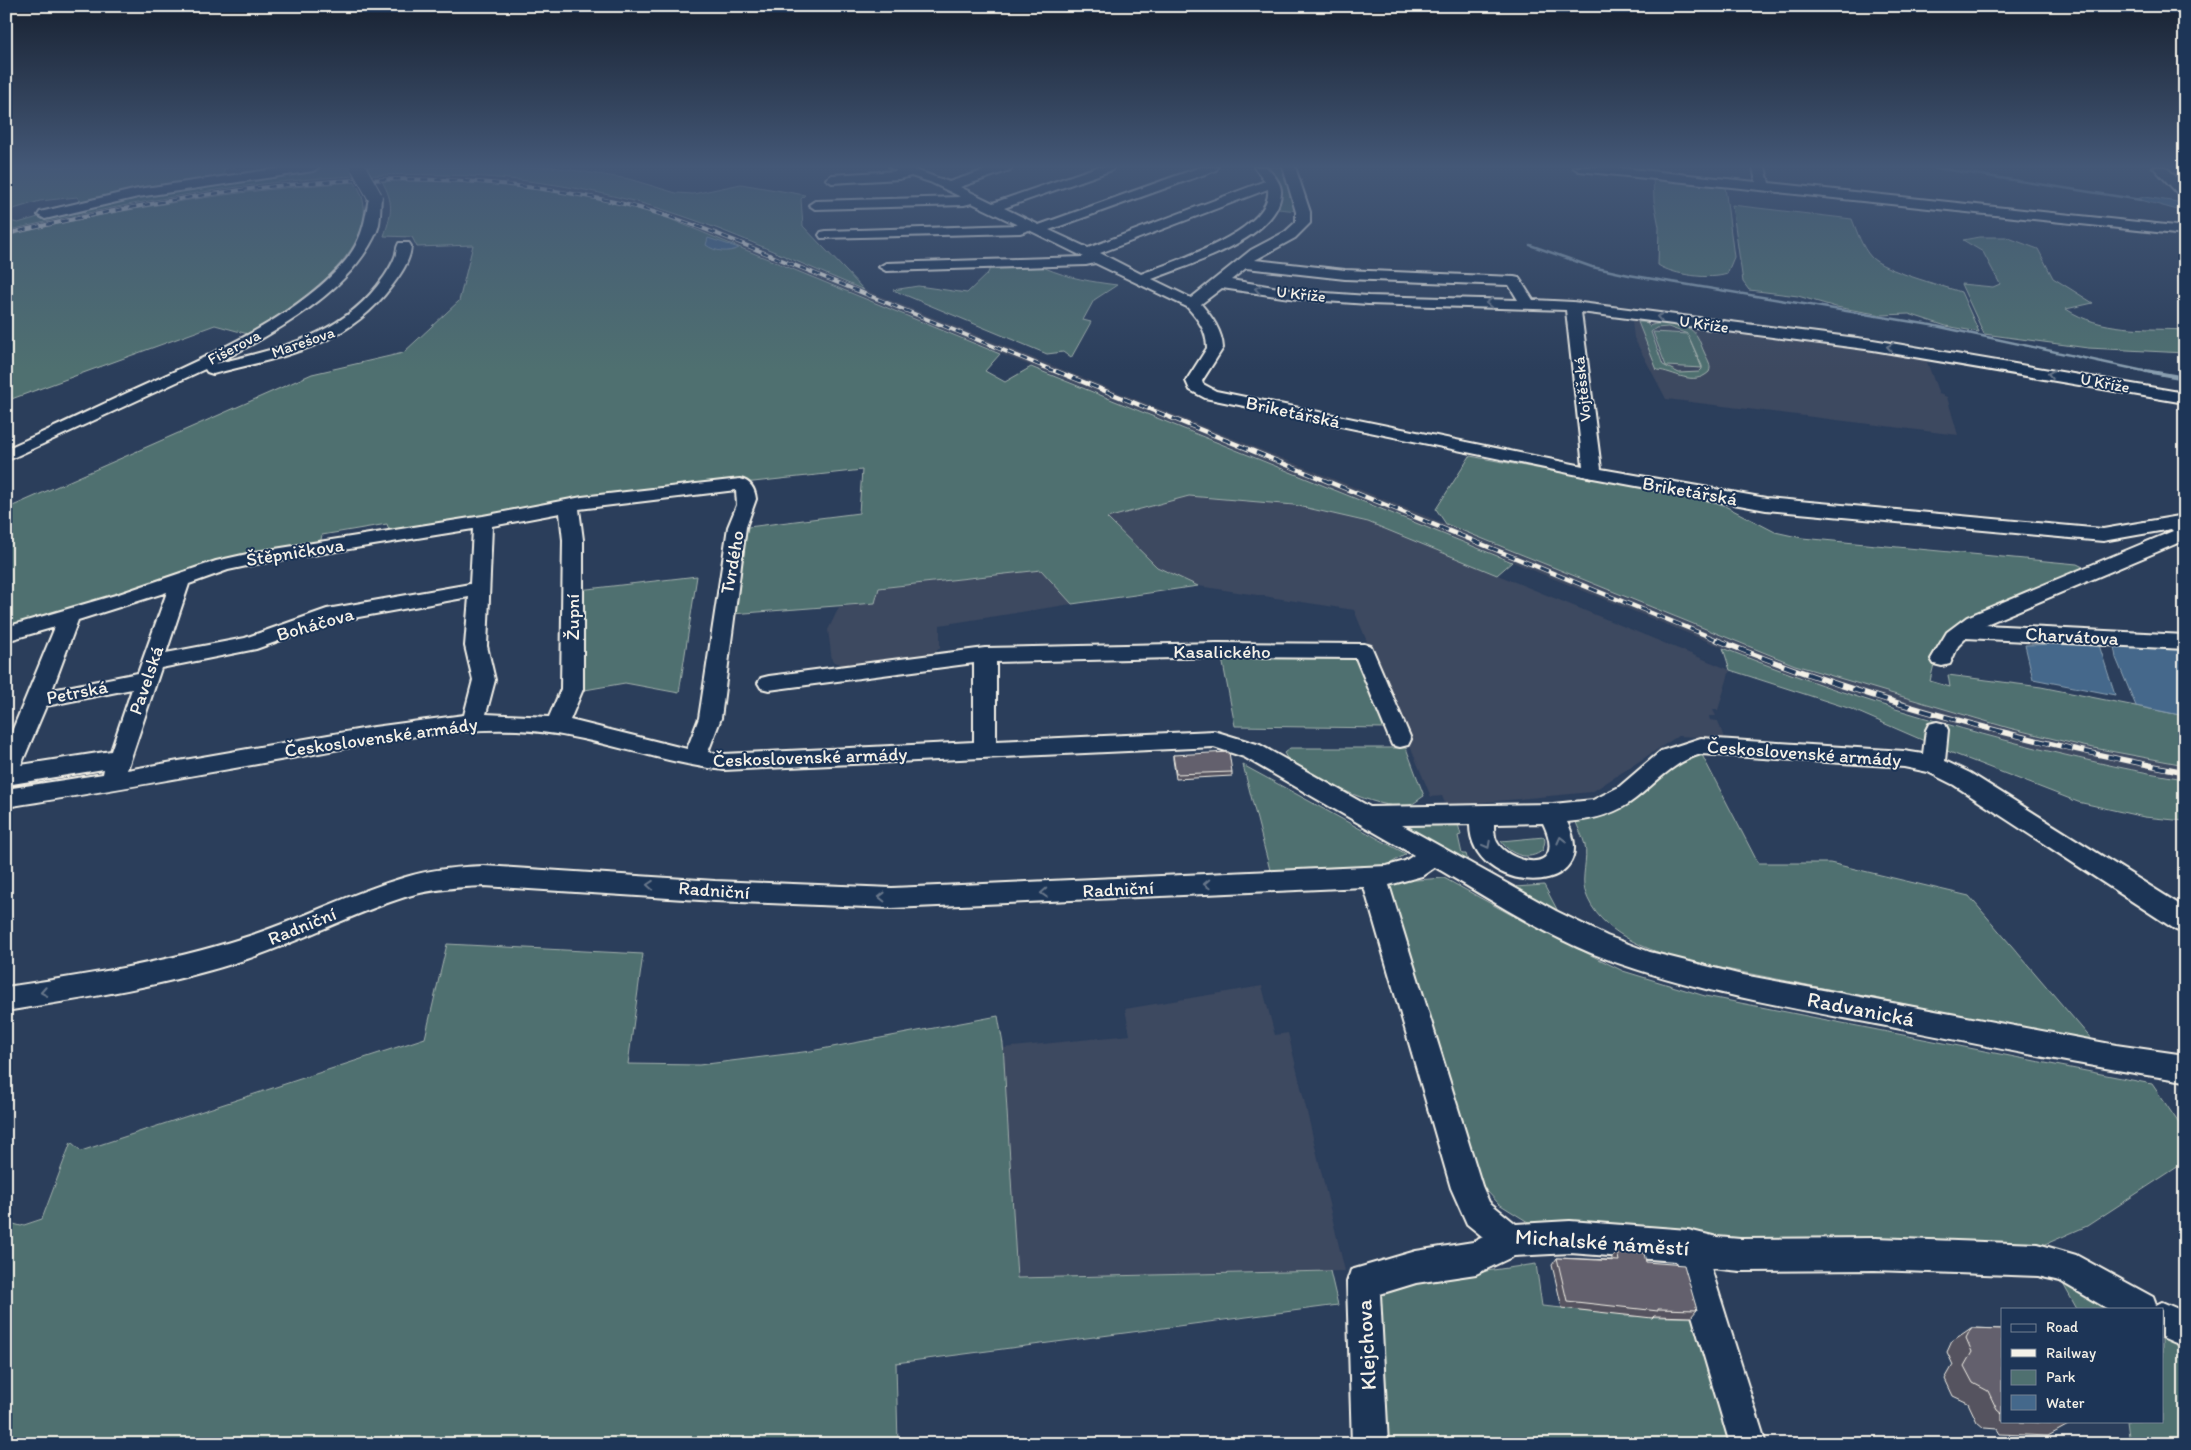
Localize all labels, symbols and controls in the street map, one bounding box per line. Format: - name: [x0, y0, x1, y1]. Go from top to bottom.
- street label: U Kříže: [1275, 282, 1327, 306]
- one-way arrow: [1253, 284, 1261, 295]
- one-way arrow: [1485, 298, 1493, 309]
- street label: U Kříže: [1678, 311, 1730, 337]
- one-way arrow: [1655, 313, 1664, 323]
- street label: Marešova: [269, 322, 338, 362]
- street label: Fišerova: [204, 325, 264, 369]
- one-way arrow: [1886, 343, 1895, 353]
- street label: Vojtěšská: [1569, 355, 1595, 423]
- street label: U Kříže: [2079, 369, 2131, 397]
- one-way arrow: [2046, 370, 2055, 380]
- street label: Briketářská: [1244, 391, 1342, 433]
- street label: Briketářská: [1641, 471, 1739, 511]
- street label: Tvrdého: [715, 528, 749, 596]
- street label: Štěpničkova: [244, 533, 346, 571]
- street label: Župní: [561, 594, 584, 640]
- street label: Boháčova: [274, 602, 356, 646]
- street label: Charvátova: [2025, 622, 2119, 650]
- street label: Kasalického: [1173, 640, 1271, 663]
- street label: Pavelská: [123, 642, 169, 718]
- street label: Petrská: [44, 675, 110, 709]
- street label: Československé armády: [283, 712, 479, 762]
- street label: Československé armády: [1706, 735, 1902, 771]
- street label: Československé armády: [712, 742, 908, 772]
- one-way arrow: [1556, 836, 1567, 844]
- one-way arrow: [1480, 839, 1490, 848]
- street label: Radniční: [678, 876, 751, 904]
- street label: Radniční: [1082, 876, 1154, 902]
- one-way arrow: [1202, 879, 1210, 890]
- one-way arrow: [646, 880, 654, 891]
- one-way arrow: [1040, 887, 1048, 898]
- one-way arrow: [878, 892, 886, 903]
- street label: Radniční: [265, 902, 340, 950]
- street label: Radvanická: [1805, 985, 1918, 1033]
- one-way arrow: [40, 986, 48, 996]
- street label: Michalské náměstí: [1514, 1222, 1690, 1262]
- street label: Klejchova: [1350, 1298, 1382, 1391]
- legend: [2001, 1308, 2164, 1422]
- text: Road: [2046, 1318, 2079, 1336]
- text: Railway: [2046, 1344, 2096, 1362]
- text: Park: [2046, 1368, 2076, 1386]
- text: Water: [2046, 1394, 2085, 1412]

